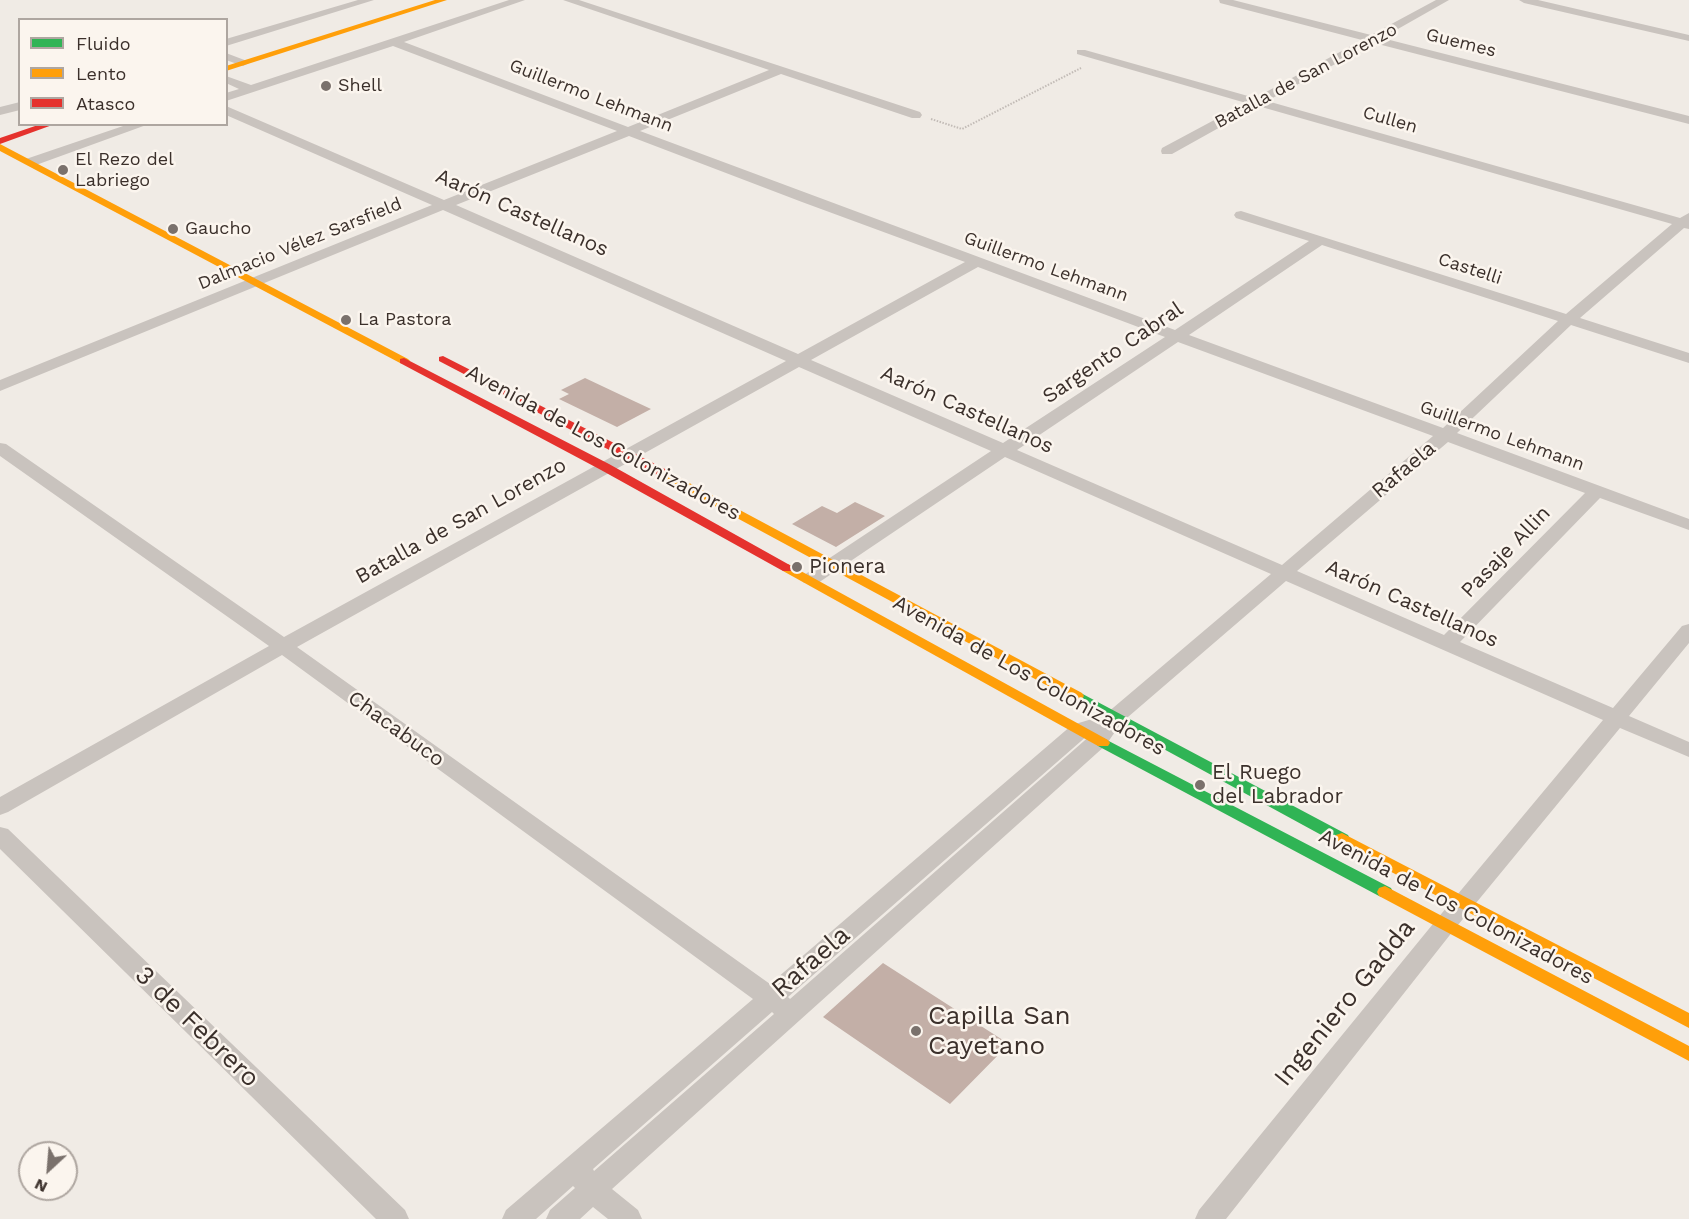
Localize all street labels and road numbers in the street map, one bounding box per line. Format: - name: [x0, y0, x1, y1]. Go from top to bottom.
- street label: Batalla de San Lorenzo: [1211, 19, 1401, 133]
- street label: Guemes: [1424, 24, 1498, 62]
- street label: Guillermo Lehmann: [506, 55, 676, 137]
- street label: Cullen: [1360, 102, 1420, 138]
- street label: Aarón Castellanos: [432, 164, 612, 262]
- street label: Dalmacio Vélez Sarsfield: [195, 193, 405, 295]
- street label: Guillermo Lehmann: [961, 227, 1131, 307]
- street label: Castelli: [1435, 249, 1505, 289]
- street label: Sargento Cabral: [1038, 297, 1188, 409]
- street label: Avenida de Los Colonizadores: [461, 360, 745, 526]
- street label: Aarón Castellanos: [877, 361, 1057, 459]
- street label: Guillermo Lehmann: [1417, 396, 1587, 476]
- street label: Rafaela: [1367, 436, 1441, 504]
- street label: Batalla de San Lorenzo: [351, 452, 571, 590]
- street label: Pasaje Allin: [1456, 501, 1556, 603]
- street label: Aarón Castellanos: [1322, 555, 1502, 653]
- street label: Avenida de Los Colonizadores: [888, 590, 1170, 762]
- street label: Chacabuco: [343, 685, 449, 773]
- street label: Avenida de Los Colonizadores: [1314, 824, 1598, 990]
- street label: Ingeniero Gadda: [1268, 913, 1422, 1093]
- street label: Rafaela: [765, 919, 857, 1005]
- street label: 3 de Febrero: [128, 960, 266, 1094]

